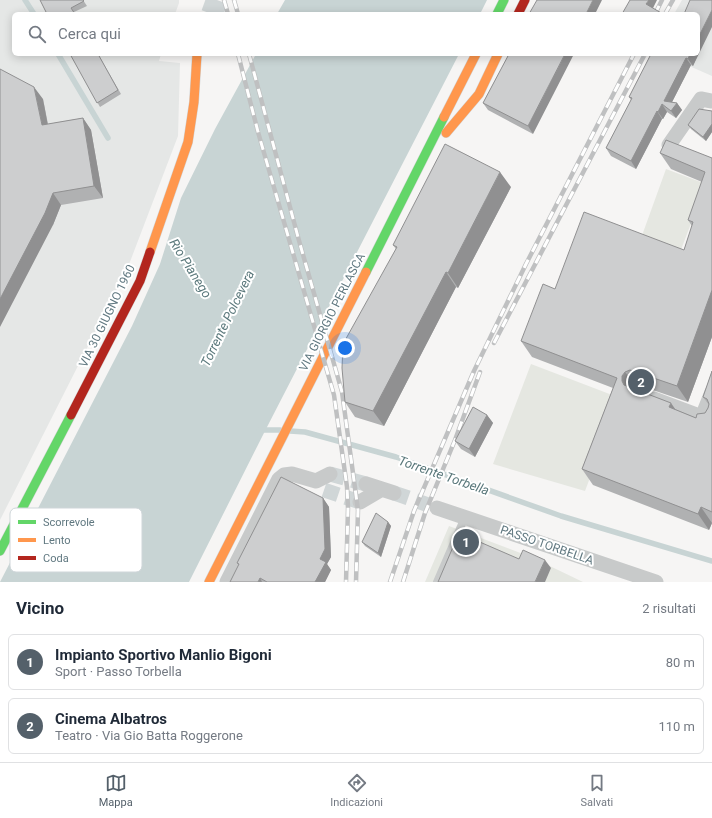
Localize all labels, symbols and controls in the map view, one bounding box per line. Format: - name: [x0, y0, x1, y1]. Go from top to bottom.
- search box: [12, 12, 700, 56]
- icon: search: [26, 23, 48, 45]
- text: Cerca qui: [58, 25, 121, 43]
- water label: Rio Pianego: [166, 236, 215, 301]
- street label: VIA GIORGIO PERLASCA: [296, 251, 368, 373]
- street label: VIA 30 GIUGNO 1960: [76, 262, 138, 370]
- water label: Torrente Polcevera: [198, 268, 257, 369]
- your location: [335, 338, 355, 358]
- pin: 2: [628, 367, 654, 397]
- water label: Torrente Torbella: [396, 453, 491, 498]
- legend: [10, 508, 142, 572]
- text: Scorrevole: [43, 516, 95, 529]
- street label: PASSO TORBELLA: [499, 522, 596, 568]
- pin: 1: [453, 527, 479, 557]
- text: Lento: [43, 534, 71, 547]
- text: Coda: [43, 552, 69, 565]
- text: Vicino: [16, 598, 64, 618]
- text: 2 risultati: [642, 601, 696, 616]
- text: Impianto Sportivo Manlio Bigoni: [55, 646, 272, 664]
- text: 1: [26, 655, 34, 670]
- text: 80 m: [666, 655, 695, 670]
- text: Sport · Passo Torbella: [55, 664, 182, 679]
- text: Cinema Albatros: [55, 710, 167, 728]
- text: 2: [26, 719, 34, 734]
- text: 110 m: [658, 719, 695, 734]
- text: Teatro · Via Gio Batta Roggerone: [55, 728, 243, 743]
- tab: Mappa: [99, 772, 133, 809]
- tab: Indicazioni: [330, 772, 383, 809]
- tab: Salvati: [581, 772, 613, 809]

